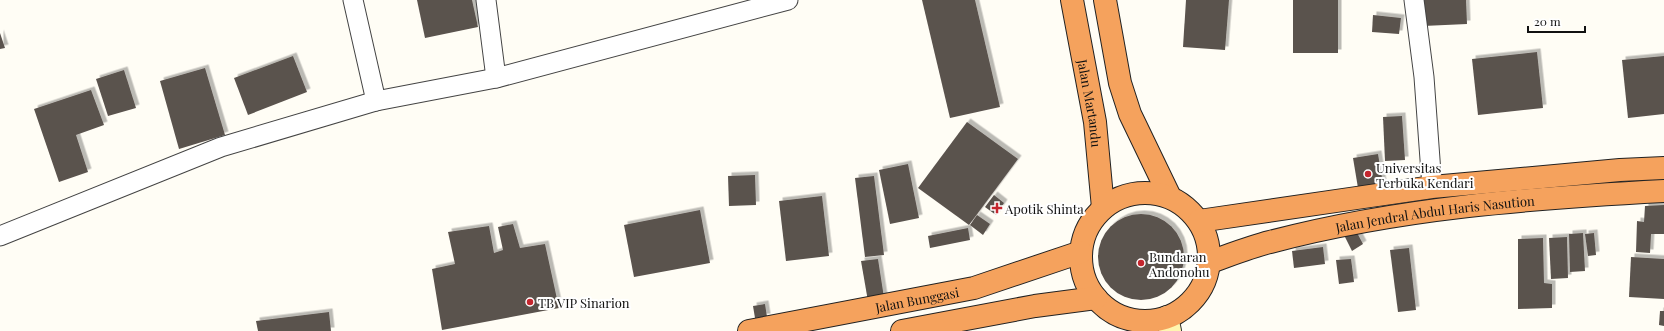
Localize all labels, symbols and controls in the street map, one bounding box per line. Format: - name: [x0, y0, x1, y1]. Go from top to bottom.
- scale bar: [1528, 8, 1585, 34]
- text: 20 m: [1534, 13, 1561, 29]
- street label: Jalan Martandu: [1075, 57, 1106, 149]
- place label: Universitas Terbuka Kendari: [1376, 159, 1474, 191]
- marker: Universitas Terbuka Kendari: [1363, 169, 1373, 179]
- street label: Jalan Jendral Abdul Haris Nasution: [1333, 191, 1535, 235]
- place label: Apotik Shinta: [1004, 200, 1084, 217]
- marker: Apotik Shinta: [992, 203, 1002, 213]
- place label: Bundaran Andonohu: [1148, 248, 1210, 280]
- marker: Bundaran Andonohu: [1136, 258, 1146, 268]
- street label: Jalan Bunggasi: [873, 283, 960, 315]
- place label: TB VIP Sinarion: [538, 294, 630, 311]
- marker: TB VIP Sinarion: [525, 297, 535, 307]

